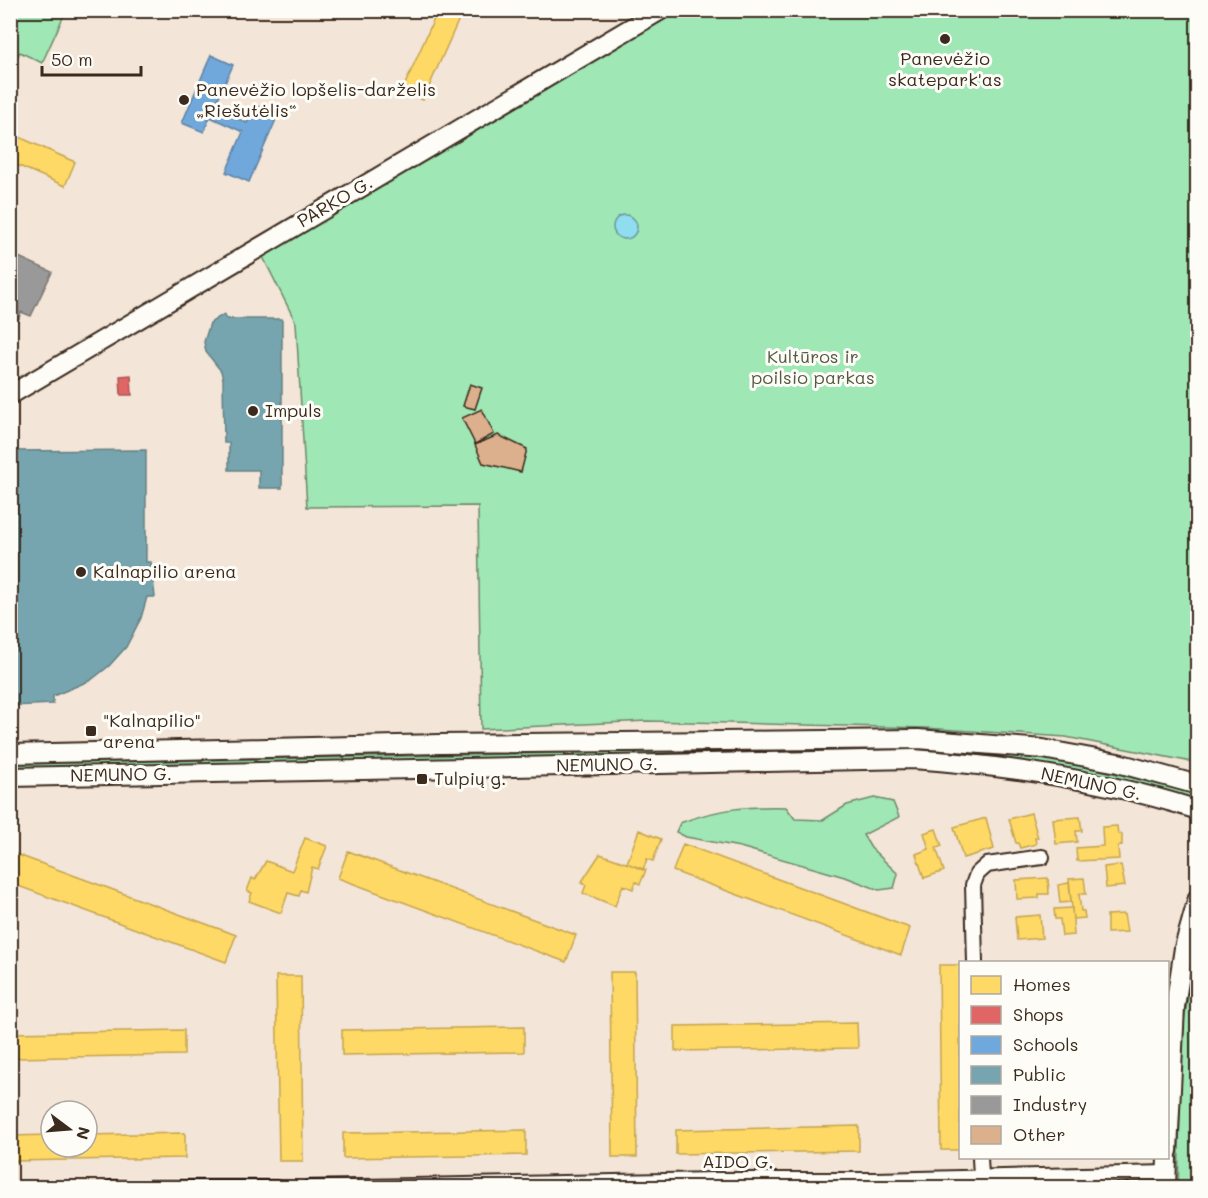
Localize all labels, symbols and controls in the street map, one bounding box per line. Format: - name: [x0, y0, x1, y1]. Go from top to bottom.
- marker: Panevėžio skatepark'as: [938, 32, 952, 46]
- scale bar: [42, 39, 141, 77]
- place label: Panevėžio skatepark'as: [888, 46, 1002, 91]
- text: 50 m: [51, 47, 93, 71]
- place label: Panevėžio lopšelis-darželis „Riešutėlis“: [196, 77, 436, 122]
- marker: Panevėžio lopšelis-darželis „Riešutėlis“: [177, 93, 191, 107]
- street label: PARKO G.: [292, 170, 377, 232]
- park label: Kultūros ir poilsio parkas: [751, 344, 875, 389]
- place label: Impuls: [265, 398, 321, 422]
- marker: Impuls: [246, 404, 260, 418]
- place label: Kalnapilio arena: [93, 559, 237, 583]
- marker: Kalnapilio arena: [74, 565, 88, 579]
- place label: "Kalnapilio" arena: [103, 708, 201, 753]
- marker: "Kalnapilio" arena: [84, 724, 98, 738]
- street label: NEMUNO G.: [556, 751, 658, 777]
- street label: NEMUNO G.: [70, 761, 172, 787]
- street label: NEMUNO G.: [1039, 761, 1144, 805]
- place label: Tulpių g.: [434, 766, 506, 790]
- marker: Tulpių g.: [415, 772, 429, 786]
- legend: [959, 961, 1169, 1159]
- text: Homes: [1013, 972, 1071, 996]
- text: Shops: [1013, 1002, 1064, 1026]
- text: Schools: [1013, 1032, 1078, 1056]
- text: Public: [1013, 1062, 1066, 1086]
- text: Industry: [1013, 1092, 1087, 1116]
- north arrow: [39, 1099, 99, 1159]
- text: Other: [1013, 1122, 1066, 1146]
- text: N: [72, 1125, 96, 1142]
- street label: AIDO G.: [702, 1149, 774, 1173]

